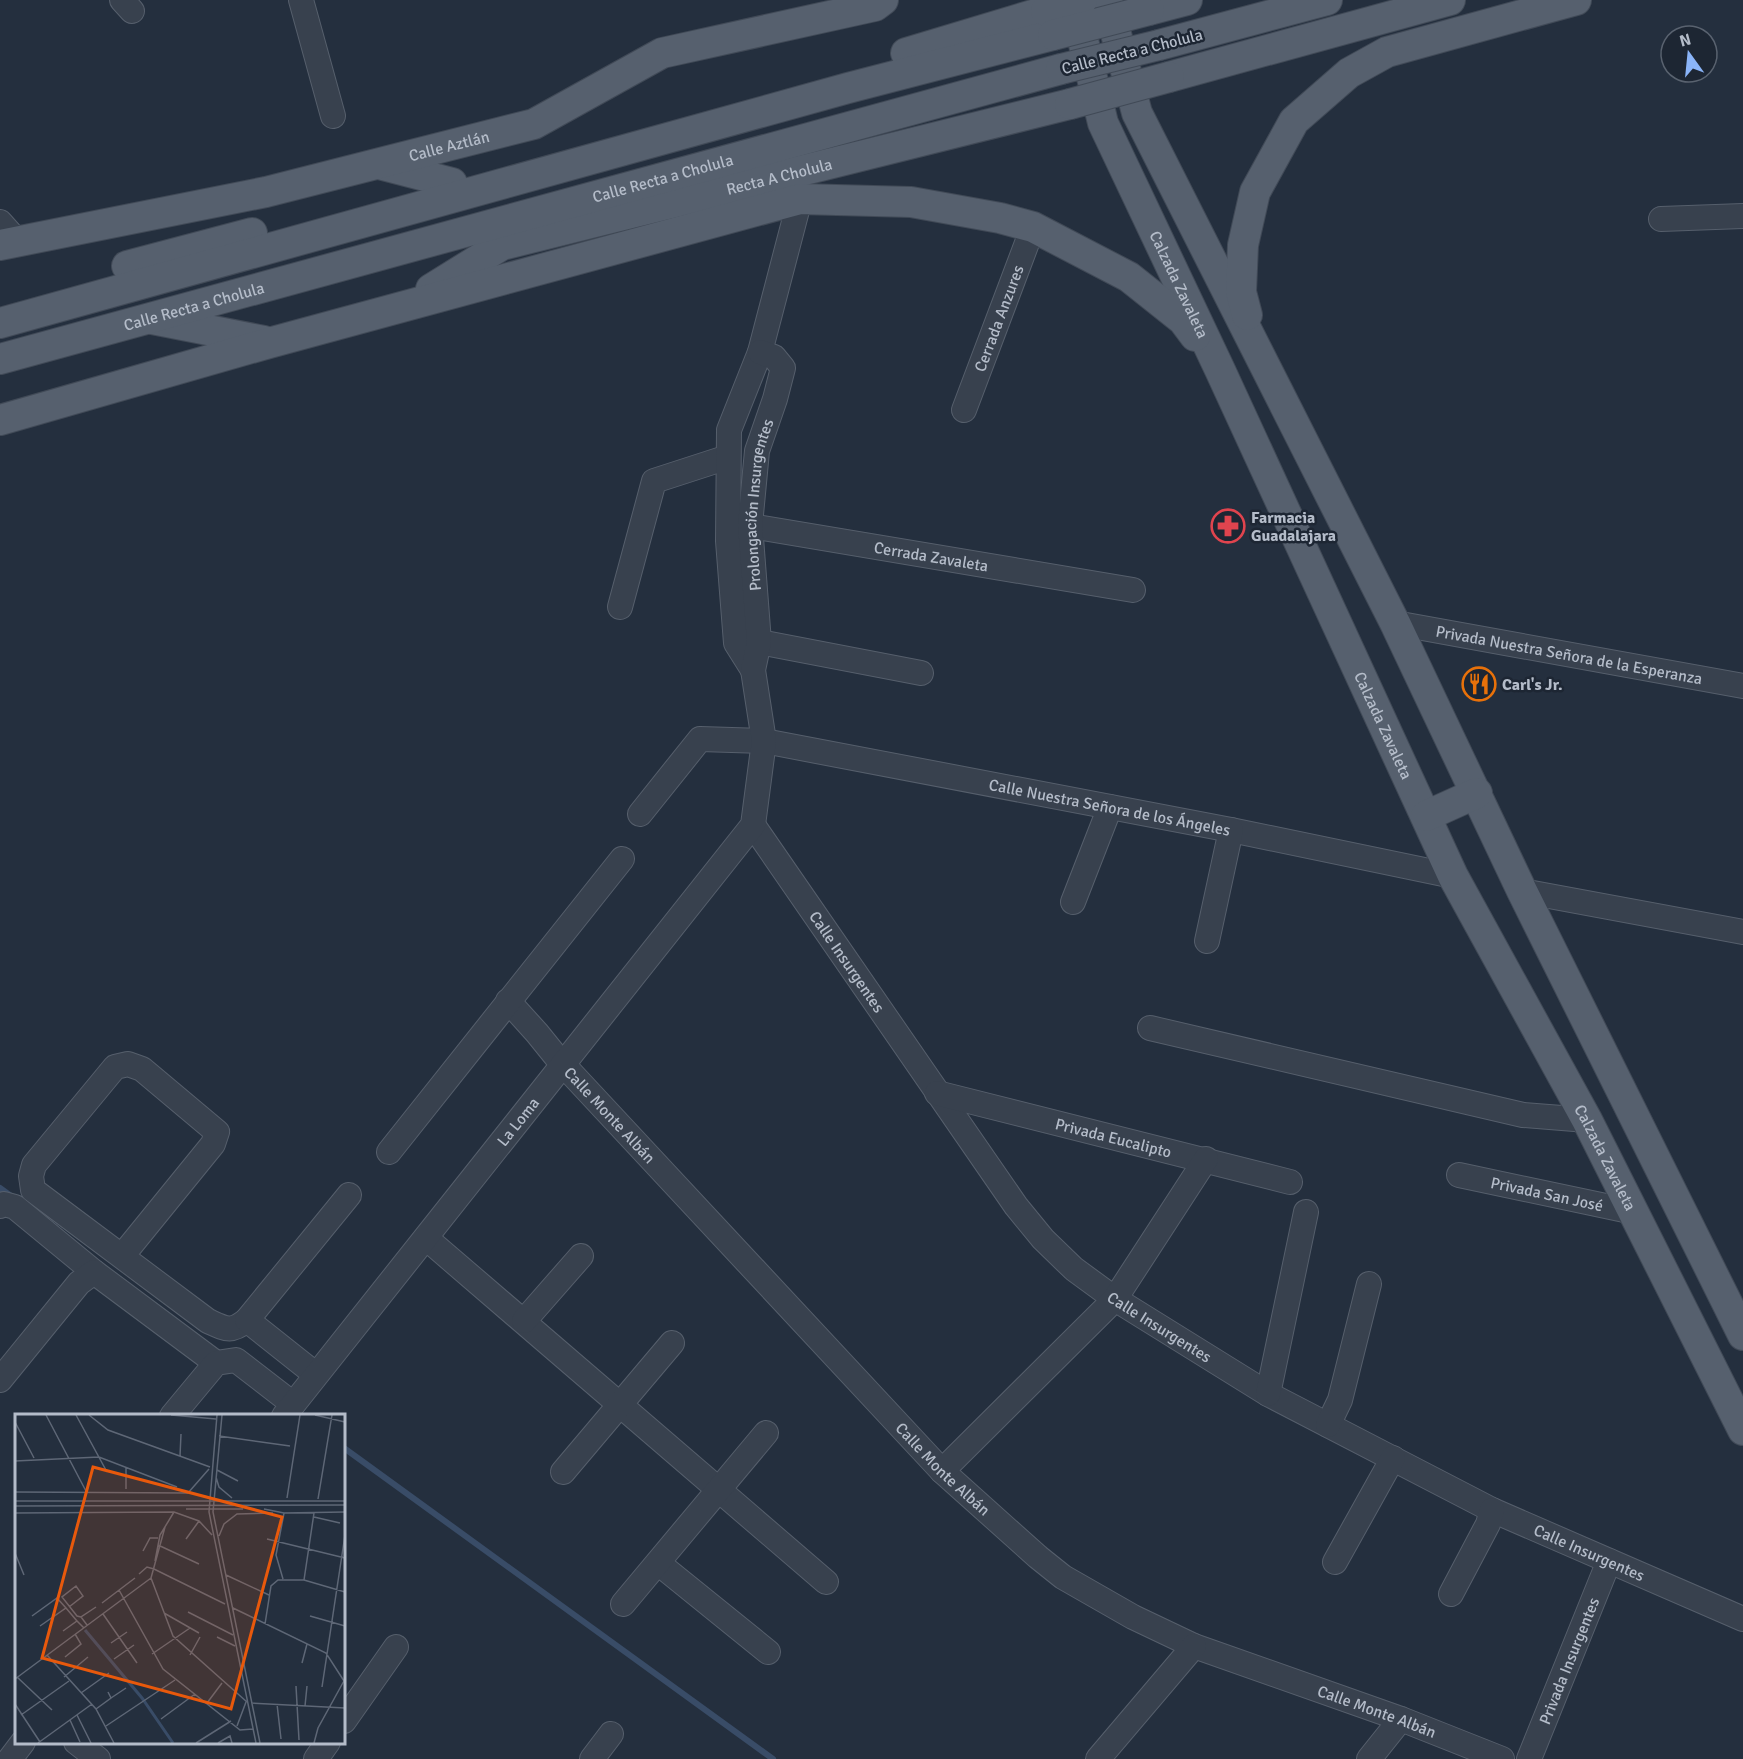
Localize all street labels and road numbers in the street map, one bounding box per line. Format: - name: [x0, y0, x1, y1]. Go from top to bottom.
- street label: Calle Recta a Cholula: [1060, 25, 1205, 79]
- street label: Calle Aztlán: [407, 127, 492, 166]
- street label: Calle Recta a Cholula: [590, 150, 736, 208]
- street label: Recta A Cholula: [724, 154, 834, 200]
- street label: Calzada Zavaleta: [1145, 228, 1212, 342]
- street label: Cerrada Anzures: [970, 262, 1029, 375]
- street label: Calle Recta a Cholula: [122, 278, 267, 336]
- street label: Prolongación Insurgentes: [741, 416, 778, 592]
- street label: Cerrada Zavaleta: [872, 538, 990, 577]
- street label: Privada Nuestra Señora de la Esperanza: [1434, 622, 1704, 689]
- street label: Calzada Zavaleta: [1349, 669, 1416, 783]
- street label: Calle Nuestra Señora de los Ángeles: [987, 775, 1232, 841]
- street label: Calle Insurgentes: [804, 908, 888, 1017]
- street label: Calle Monte Albán: [559, 1063, 659, 1168]
- street label: La Loma: [493, 1094, 544, 1151]
- street label: Calzada Zavaleta: [1569, 1101, 1640, 1214]
- street label: Privada Eucalipto: [1053, 1114, 1173, 1163]
- street label: Privada San José: [1489, 1173, 1605, 1216]
- street label: Calle Insurgentes: [1103, 1288, 1215, 1367]
- street label: Calle Monte Albán: [891, 1419, 994, 1520]
- street label: Calle Insurgentes: [1530, 1520, 1647, 1586]
- street label: Privada Insurgentes: [1535, 1595, 1604, 1728]
- street label: Calle Monte Albán: [1314, 1681, 1439, 1743]

